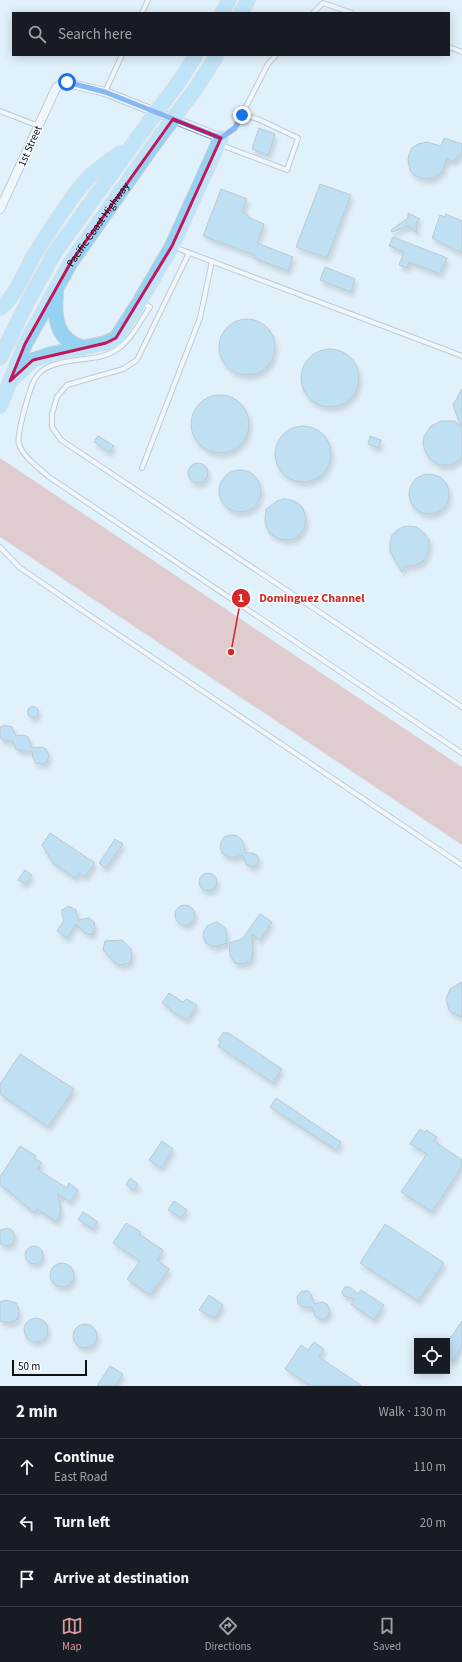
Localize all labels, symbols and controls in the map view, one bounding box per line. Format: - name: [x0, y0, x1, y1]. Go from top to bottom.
- search box: [12, 12, 450, 56]
- icon: search: [26, 23, 48, 45]
- text: Search here: [58, 24, 132, 45]
- route start: [58, 73, 76, 91]
- route end: [233, 106, 251, 124]
- street label: 1st Street: [14, 123, 46, 169]
- street label: Pacific Coast Highway: [63, 179, 133, 269]
- callout: Dominguez Channel: [231, 586, 373, 610]
- text: 1: [238, 590, 244, 607]
- text: Dominguez Channel: [259, 590, 365, 607]
- map controls: [414, 1338, 450, 1374]
- button: locate: [414, 1338, 450, 1374]
- scale bar: [12, 1358, 87, 1377]
- text: 50 m: [18, 1359, 40, 1374]
- text: 2 min: [16, 1400, 57, 1424]
- text: Walk · 130 m: [378, 1403, 446, 1421]
- text: Continue: [54, 1447, 114, 1468]
- icon: ahead: [16, 1456, 38, 1478]
- text: 110 m: [413, 1458, 446, 1476]
- text: East Road: [54, 1468, 108, 1486]
- icon: left: [16, 1512, 38, 1534]
- text: Turn left: [54, 1512, 110, 1533]
- text: 20 m: [420, 1514, 446, 1532]
- icon: arrive: [16, 1568, 38, 1590]
- text: Arrive at destination: [54, 1568, 189, 1589]
- tab: Map: [61, 1615, 83, 1654]
- tab: Directions: [205, 1615, 251, 1654]
- tab: Saved: [373, 1615, 401, 1654]

